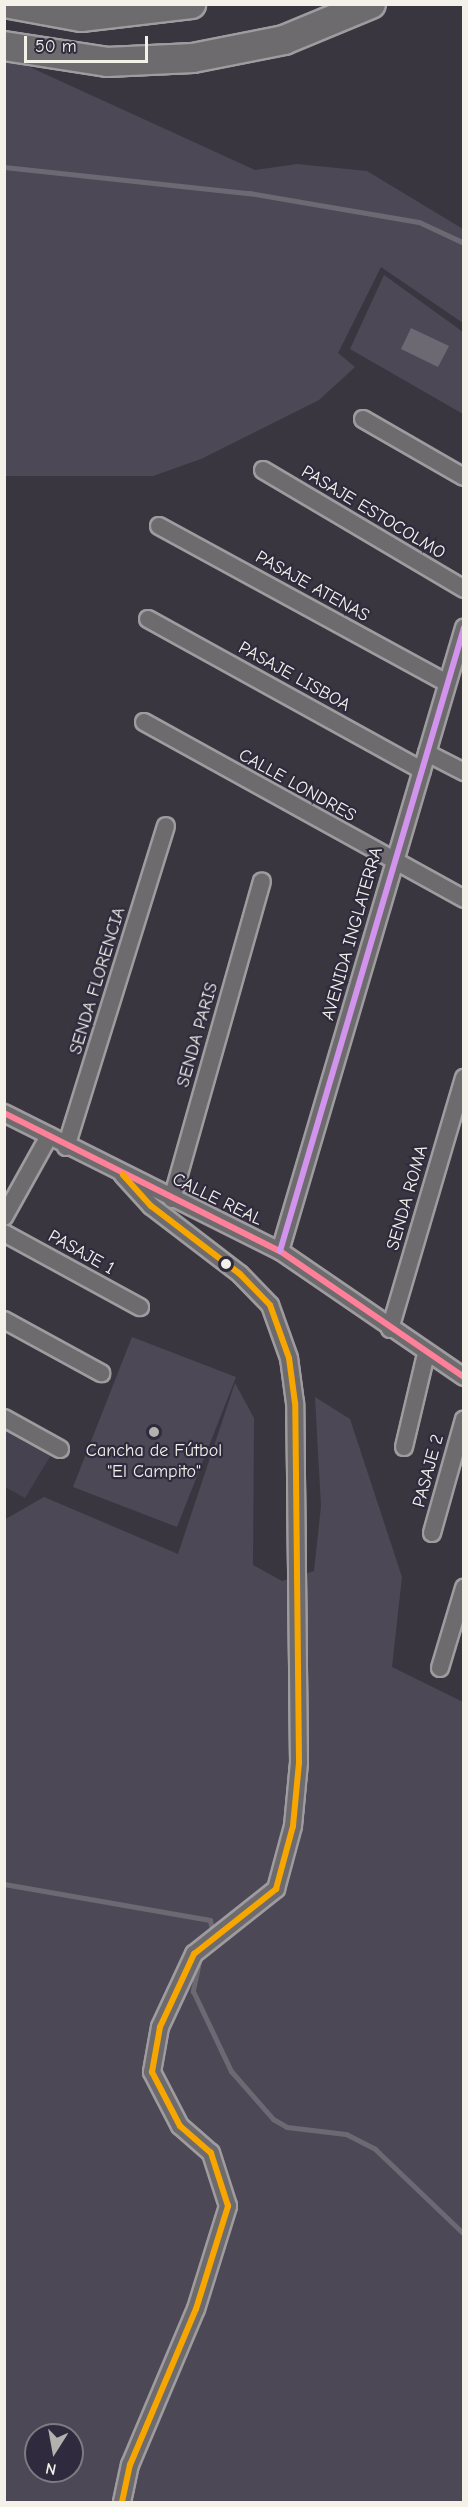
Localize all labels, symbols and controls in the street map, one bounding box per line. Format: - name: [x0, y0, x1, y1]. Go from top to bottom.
- scale bar: [27, 24, 152, 62]
- text: 50 m: [35, 36, 77, 57]
- street label: PASAJE ESTOCOLMO: [297, 461, 449, 565]
- street label: PASAJE ATENAS: [251, 547, 373, 627]
- street label: PASAJE LISBOA: [234, 637, 354, 717]
- street label: CALLE LONDRES: [234, 745, 360, 827]
- street label: AVENIDA INGLATERRA: [318, 845, 388, 1023]
- street label: SENDA FLORENCIA: [65, 905, 131, 1057]
- street label: SENDA PARIS: [173, 980, 223, 1090]
- street label: SENDA ROMA: [383, 1143, 433, 1253]
- street label: CALLE REAL: [168, 1169, 266, 1231]
- street label: PASAJE 1: [44, 1226, 118, 1280]
- unlabelled marker: [220, 1258, 232, 1270]
- marker: Cancha de Fútbol "El Campito": [147, 1425, 161, 1439]
- street label: PASAJE 2: [409, 1432, 449, 1510]
- place label: Cancha de Fútbol "El Campito": [86, 1441, 222, 1484]
- north arrow: [24, 2423, 84, 2483]
- text: N: [44, 2459, 58, 2479]

